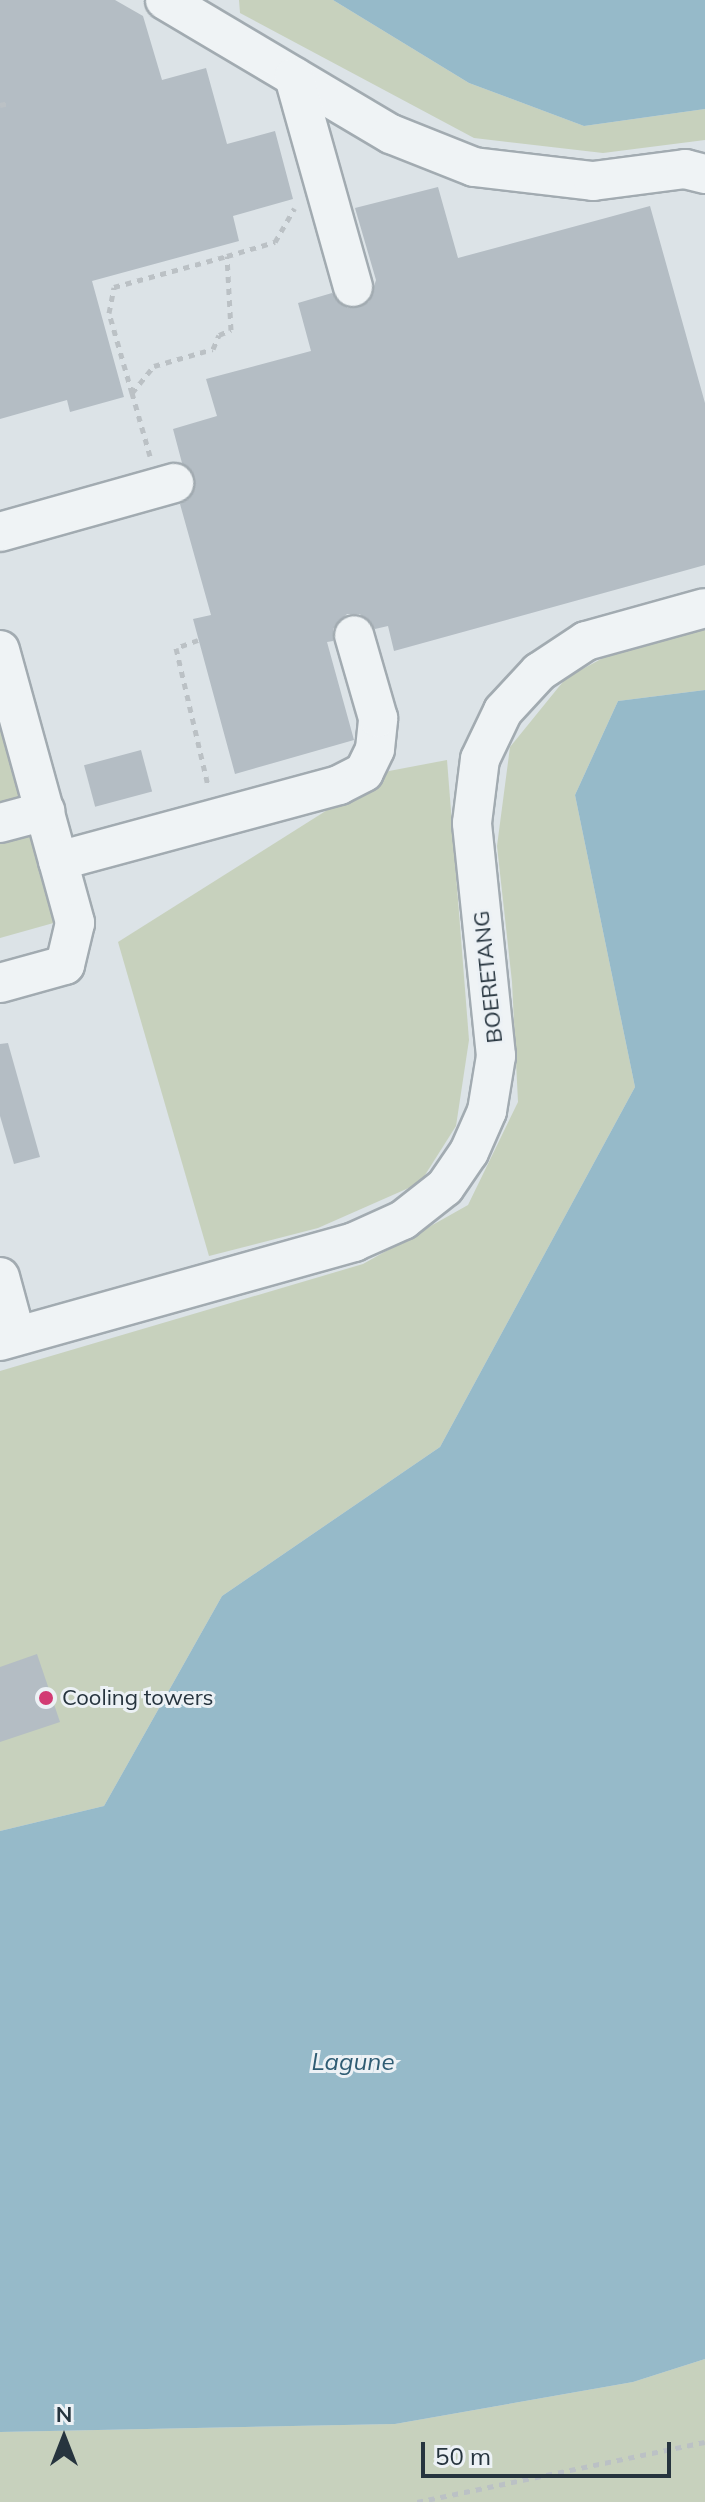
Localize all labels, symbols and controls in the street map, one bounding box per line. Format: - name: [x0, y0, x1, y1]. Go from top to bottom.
- street label: BOERETANG: [468, 909, 508, 1045]
- place label: Cooling towers: [62, 1685, 213, 1711]
- marker: Cooling towers: [37, 1689, 55, 1707]
- water label: Lagune: [312, 2048, 394, 2076]
- north arrow: [24, 2398, 104, 2478]
- text: N: [56, 2400, 72, 2428]
- scale bar: [425, 2426, 675, 2476]
- text: 50 m: [435, 2441, 491, 2471]

